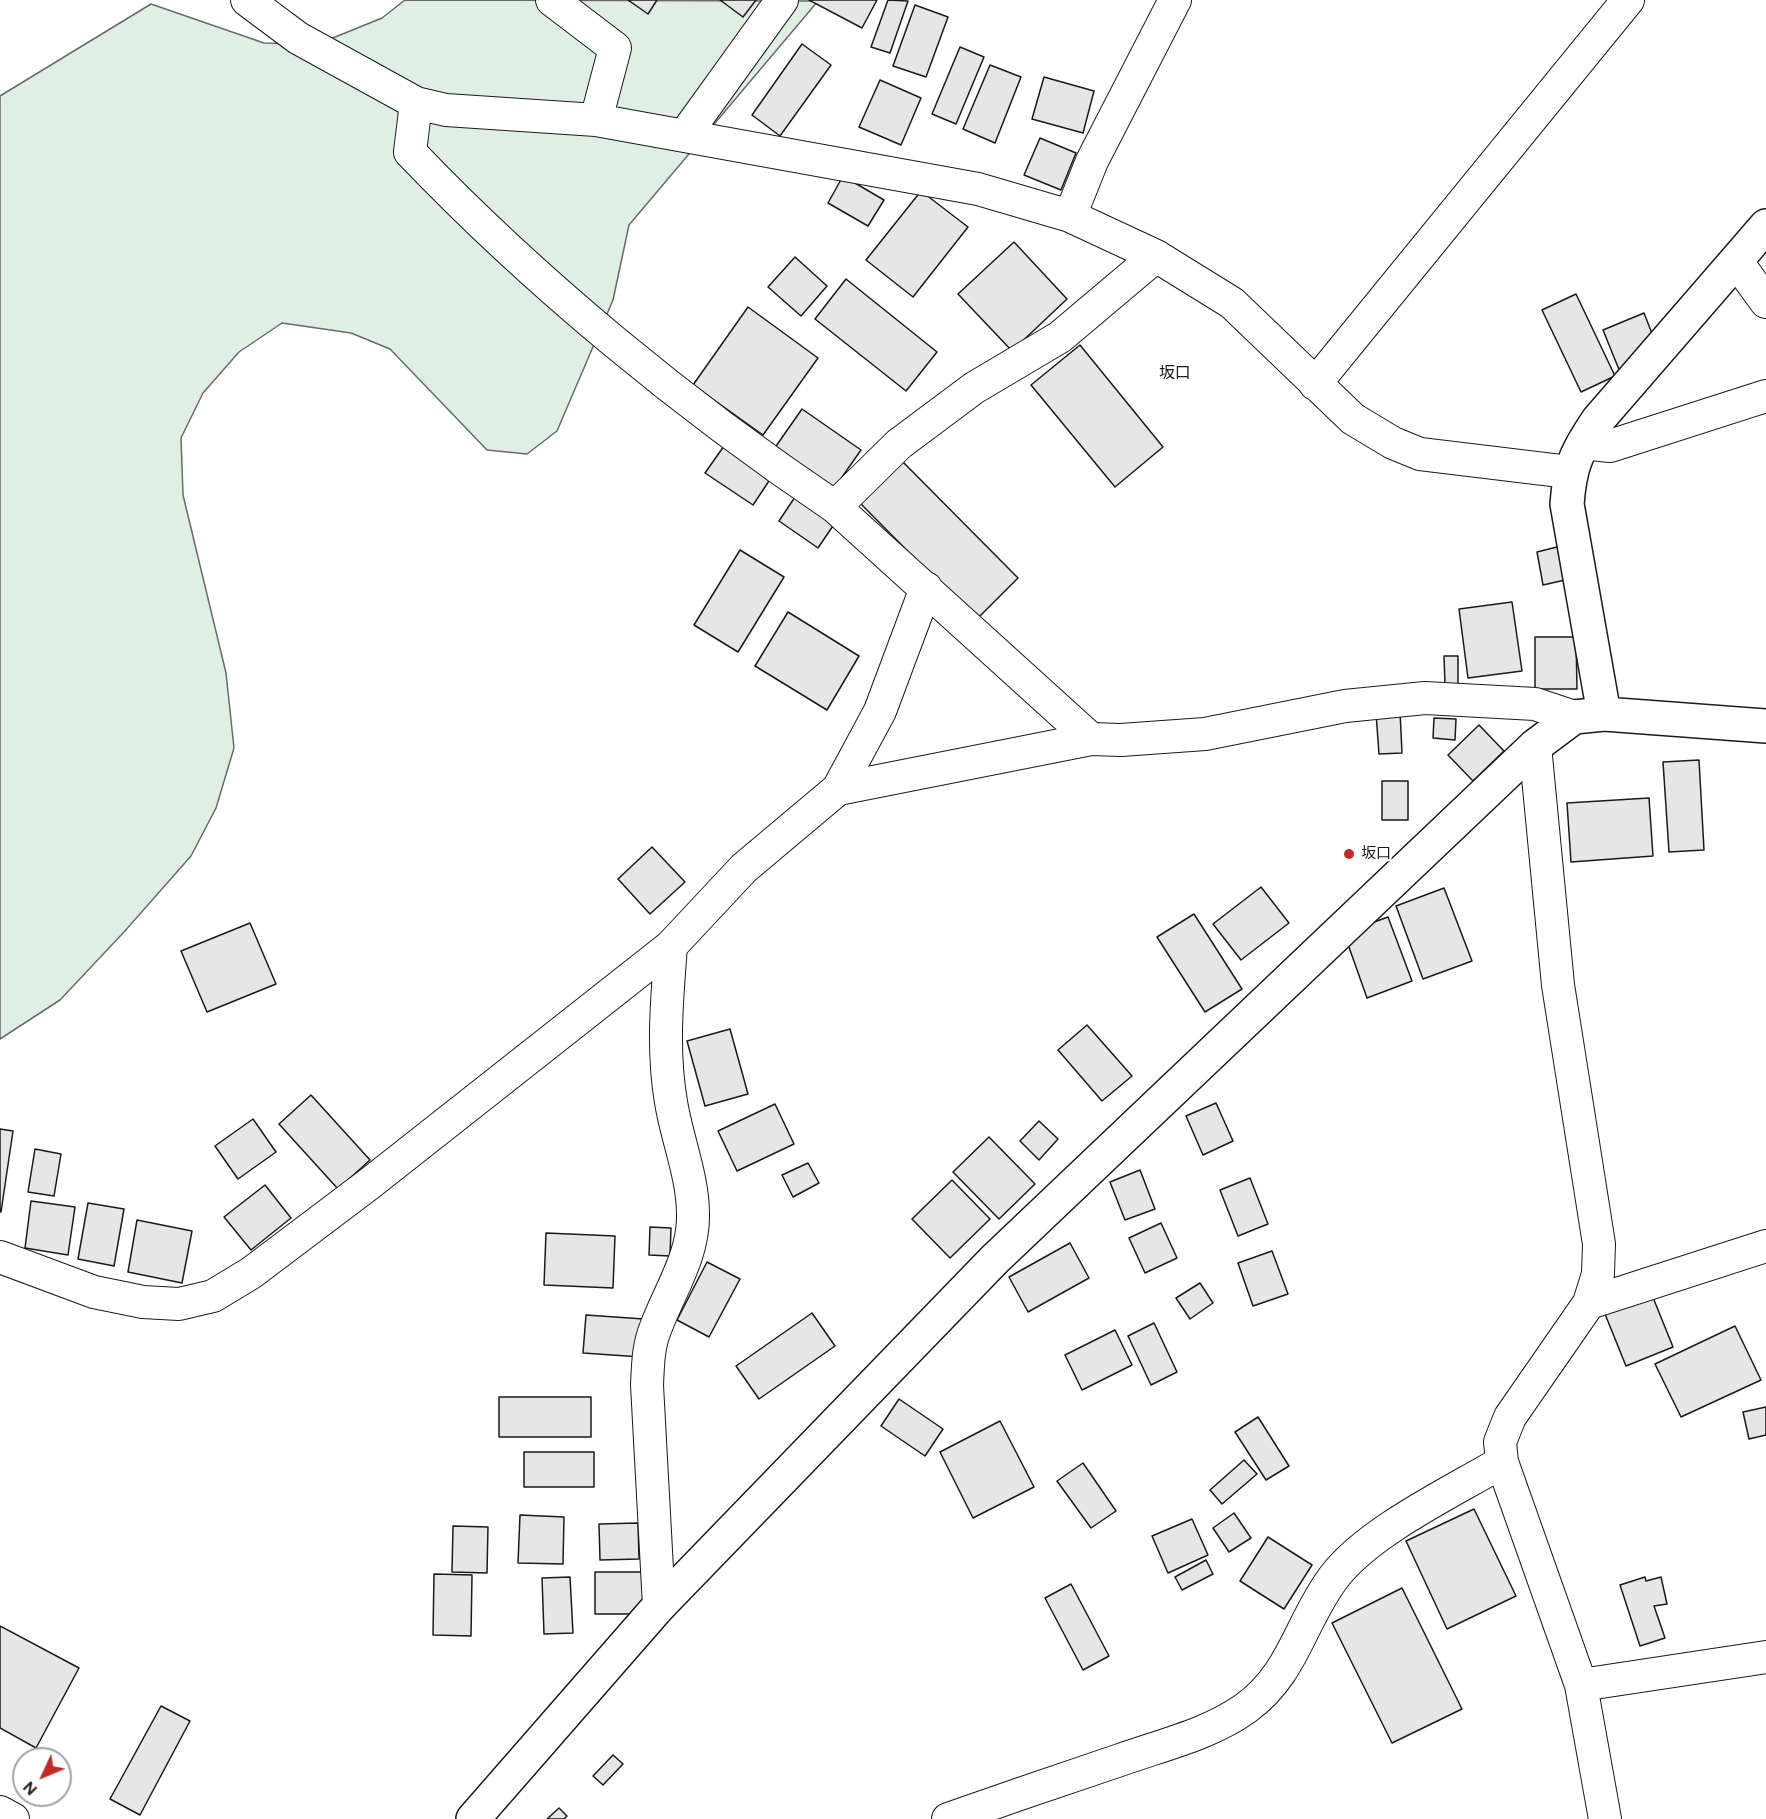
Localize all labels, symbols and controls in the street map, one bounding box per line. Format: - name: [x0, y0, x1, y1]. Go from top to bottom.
- district label: 坂口: [1159, 364, 1191, 384]
- place label: 坂口: [1361, 845, 1391, 863]
- marker: 坂口: [1342, 847, 1356, 861]
- north arrow: [12, 1747, 72, 1807]
- text: N: [19, 1777, 42, 1800]

